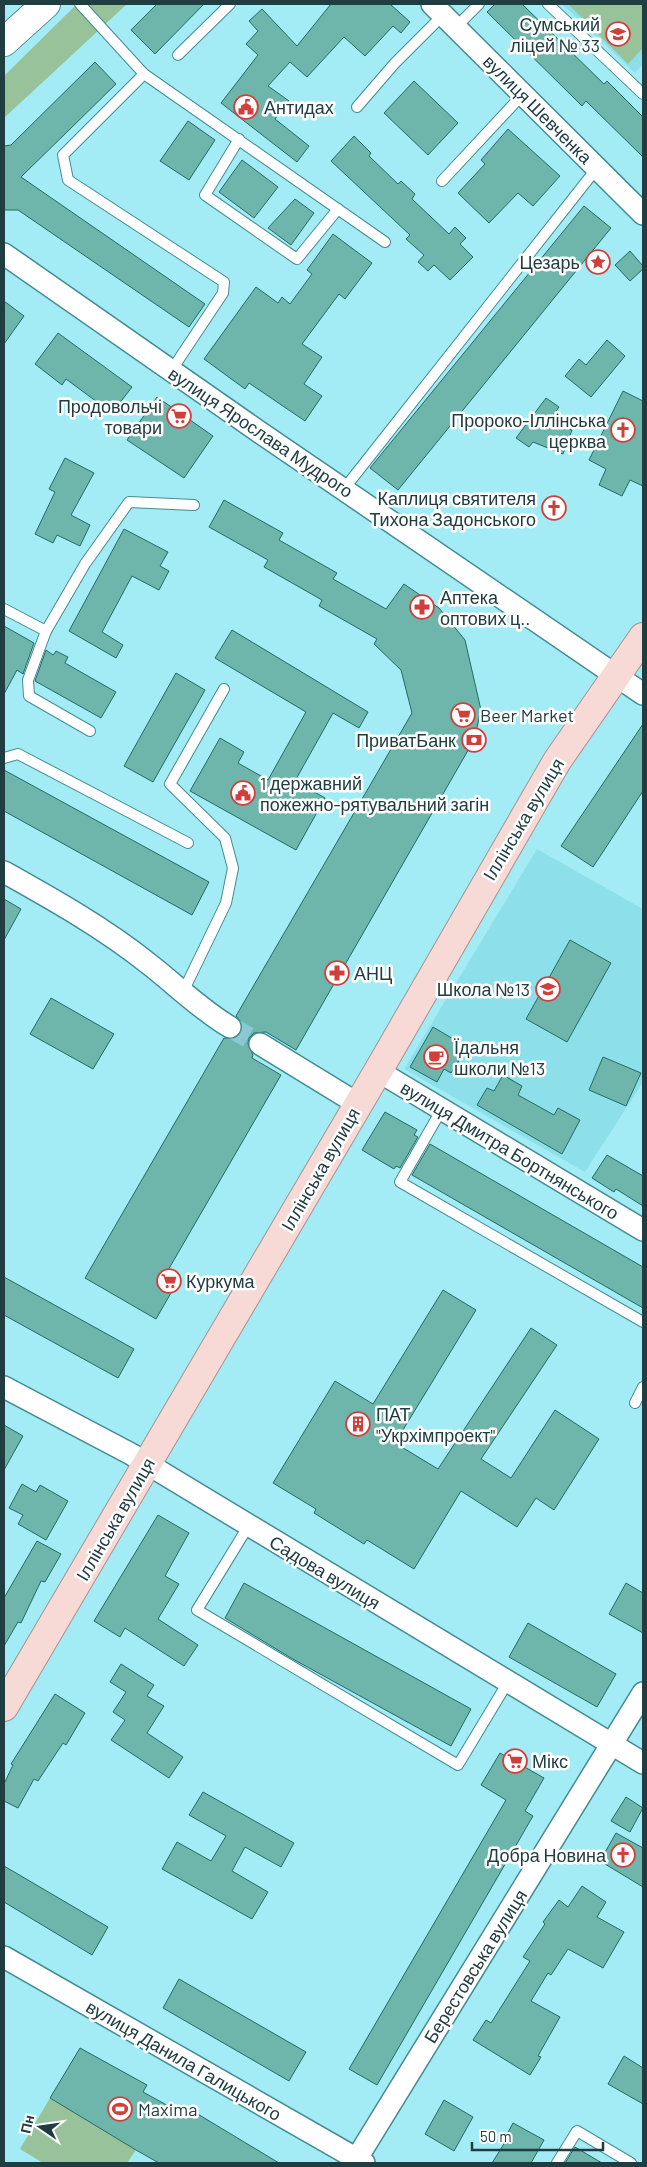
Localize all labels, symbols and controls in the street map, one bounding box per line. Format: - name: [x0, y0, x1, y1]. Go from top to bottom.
- place label: Сумський ліцей № 33: [510, 13, 600, 56]
- school or university icon: Сумський ліцей № 33: [605, 21, 631, 47]
- street label: вулиця Шевченка: [479, 50, 598, 169]
- public building icon: Антидах: [233, 94, 259, 120]
- place label: Антидах: [264, 96, 334, 118]
- place icon: Цезарь: [585, 249, 611, 275]
- place label: Цезарь: [519, 251, 580, 273]
- street label: вулиця Ярослава Мудрого: [165, 362, 357, 502]
- place label: Продовольчі товари: [58, 395, 162, 438]
- supermarket icon: Продовольчі товари: [166, 403, 192, 429]
- place label: Пророко-Іллінська церква: [451, 409, 607, 452]
- church icon: Пророко-Іллінська церква: [610, 417, 636, 443]
- place label: Каплиця святителя Тихона Задонського: [369, 487, 536, 530]
- church icon: Каплиця святителя Тихона Задонського: [541, 495, 567, 521]
- place label: Аптека оптових ц..: [440, 586, 530, 629]
- pharmacy icon: Аптека оптових ц..: [409, 594, 435, 620]
- supermarket icon: Beer Market: [450, 702, 476, 728]
- place label: Beer Market: [480, 704, 574, 726]
- bank icon: ПриватБанк: [461, 727, 487, 753]
- place label: ПриватБанк: [356, 729, 456, 751]
- street label: Іллінська вулиця: [478, 754, 568, 884]
- place label: 1 державний пожежно-рятувальний загін: [260, 772, 489, 815]
- public building icon: 1 державний пожежно-рятувальний загін: [230, 780, 256, 806]
- pharmacy icon: АНЦ: [324, 960, 350, 986]
- place label: АНЦ: [354, 962, 392, 984]
- school or university icon: Школа №13: [535, 976, 561, 1002]
- place label: Школа №13: [437, 978, 530, 1000]
- place label: Їдальня школи №13: [454, 1036, 545, 1079]
- cafe icon: Їдальня школи №13: [423, 1044, 449, 1070]
- street label: вулиця Дмитра Бортнянського: [397, 1076, 623, 1224]
- street label: Іллінська вулиця: [276, 1103, 364, 1235]
- supermarket icon: Куркума: [156, 1268, 182, 1294]
- place label: Куркума: [186, 1270, 256, 1292]
- place label: ПАТ "Укрхімпроект": [376, 1403, 496, 1446]
- building icon: ПАТ "Укрхімпроект": [345, 1411, 371, 1437]
- street label: Іллінська вулиця: [71, 1453, 159, 1585]
- street label: Садова вулиця: [266, 1530, 384, 1614]
- supermarket icon: Мікс: [502, 1748, 528, 1774]
- place label: Мікс: [532, 1750, 568, 1772]
- church icon: Добра Новина: [610, 1842, 636, 1868]
- place label: Добра Новина: [487, 1844, 607, 1866]
- street label: Берестовська вулиця: [419, 1885, 531, 2047]
- street label: вулиця Данила Галицького: [83, 1995, 285, 2125]
- sports icon: Maxima: [107, 2096, 133, 2122]
- place label: Maxima: [138, 2098, 197, 2120]
- north arrow: [15, 2102, 65, 2152]
- text: Пн: [16, 2113, 37, 2135]
- scale bar: [472, 2120, 603, 2152]
- text: 50 m: [480, 2127, 512, 2145]

